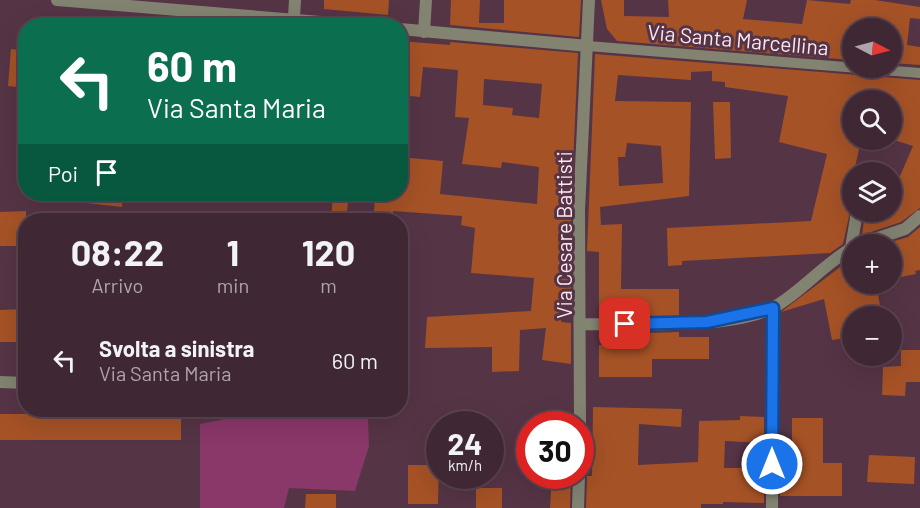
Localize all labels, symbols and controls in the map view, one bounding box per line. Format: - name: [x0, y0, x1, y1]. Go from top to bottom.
- north arrow: [842, 18, 902, 78]
- map controls: [842, 18, 902, 366]
- street label: Via Santa Marcellina: [646, 19, 830, 59]
- text: 60 m: [147, 40, 237, 90]
- icon: left: [48, 42, 126, 120]
- button: search: [842, 90, 902, 150]
- text: Via Santa Maria: [147, 91, 326, 123]
- street label: Via Cesare Battisti: [551, 151, 576, 319]
- icon: arrive: [90, 156, 123, 189]
- text: Poi: [48, 160, 78, 186]
- button: layers: [842, 162, 902, 222]
- text: 08:22: [71, 230, 164, 273]
- text: 1: [227, 230, 239, 273]
- text: 120: [302, 230, 355, 273]
- button: +: [842, 234, 902, 294]
- text: Arrivo: [91, 273, 143, 297]
- text: min: [217, 273, 249, 297]
- text: m: [320, 273, 337, 297]
- pin: [599, 298, 650, 349]
- button: −: [842, 306, 902, 366]
- icon: arrive: [608, 307, 641, 340]
- text: Svolta a sinistra: [99, 335, 254, 361]
- icon: left: [48, 344, 81, 377]
- text: 60 m: [332, 347, 378, 373]
- text: Via Santa Maria: [99, 361, 231, 385]
- speed limit sign: 30: [516, 411, 594, 489]
- text: 24: [448, 425, 482, 461]
- position arrow: [740, 432, 804, 496]
- text: km/h: [448, 456, 482, 474]

